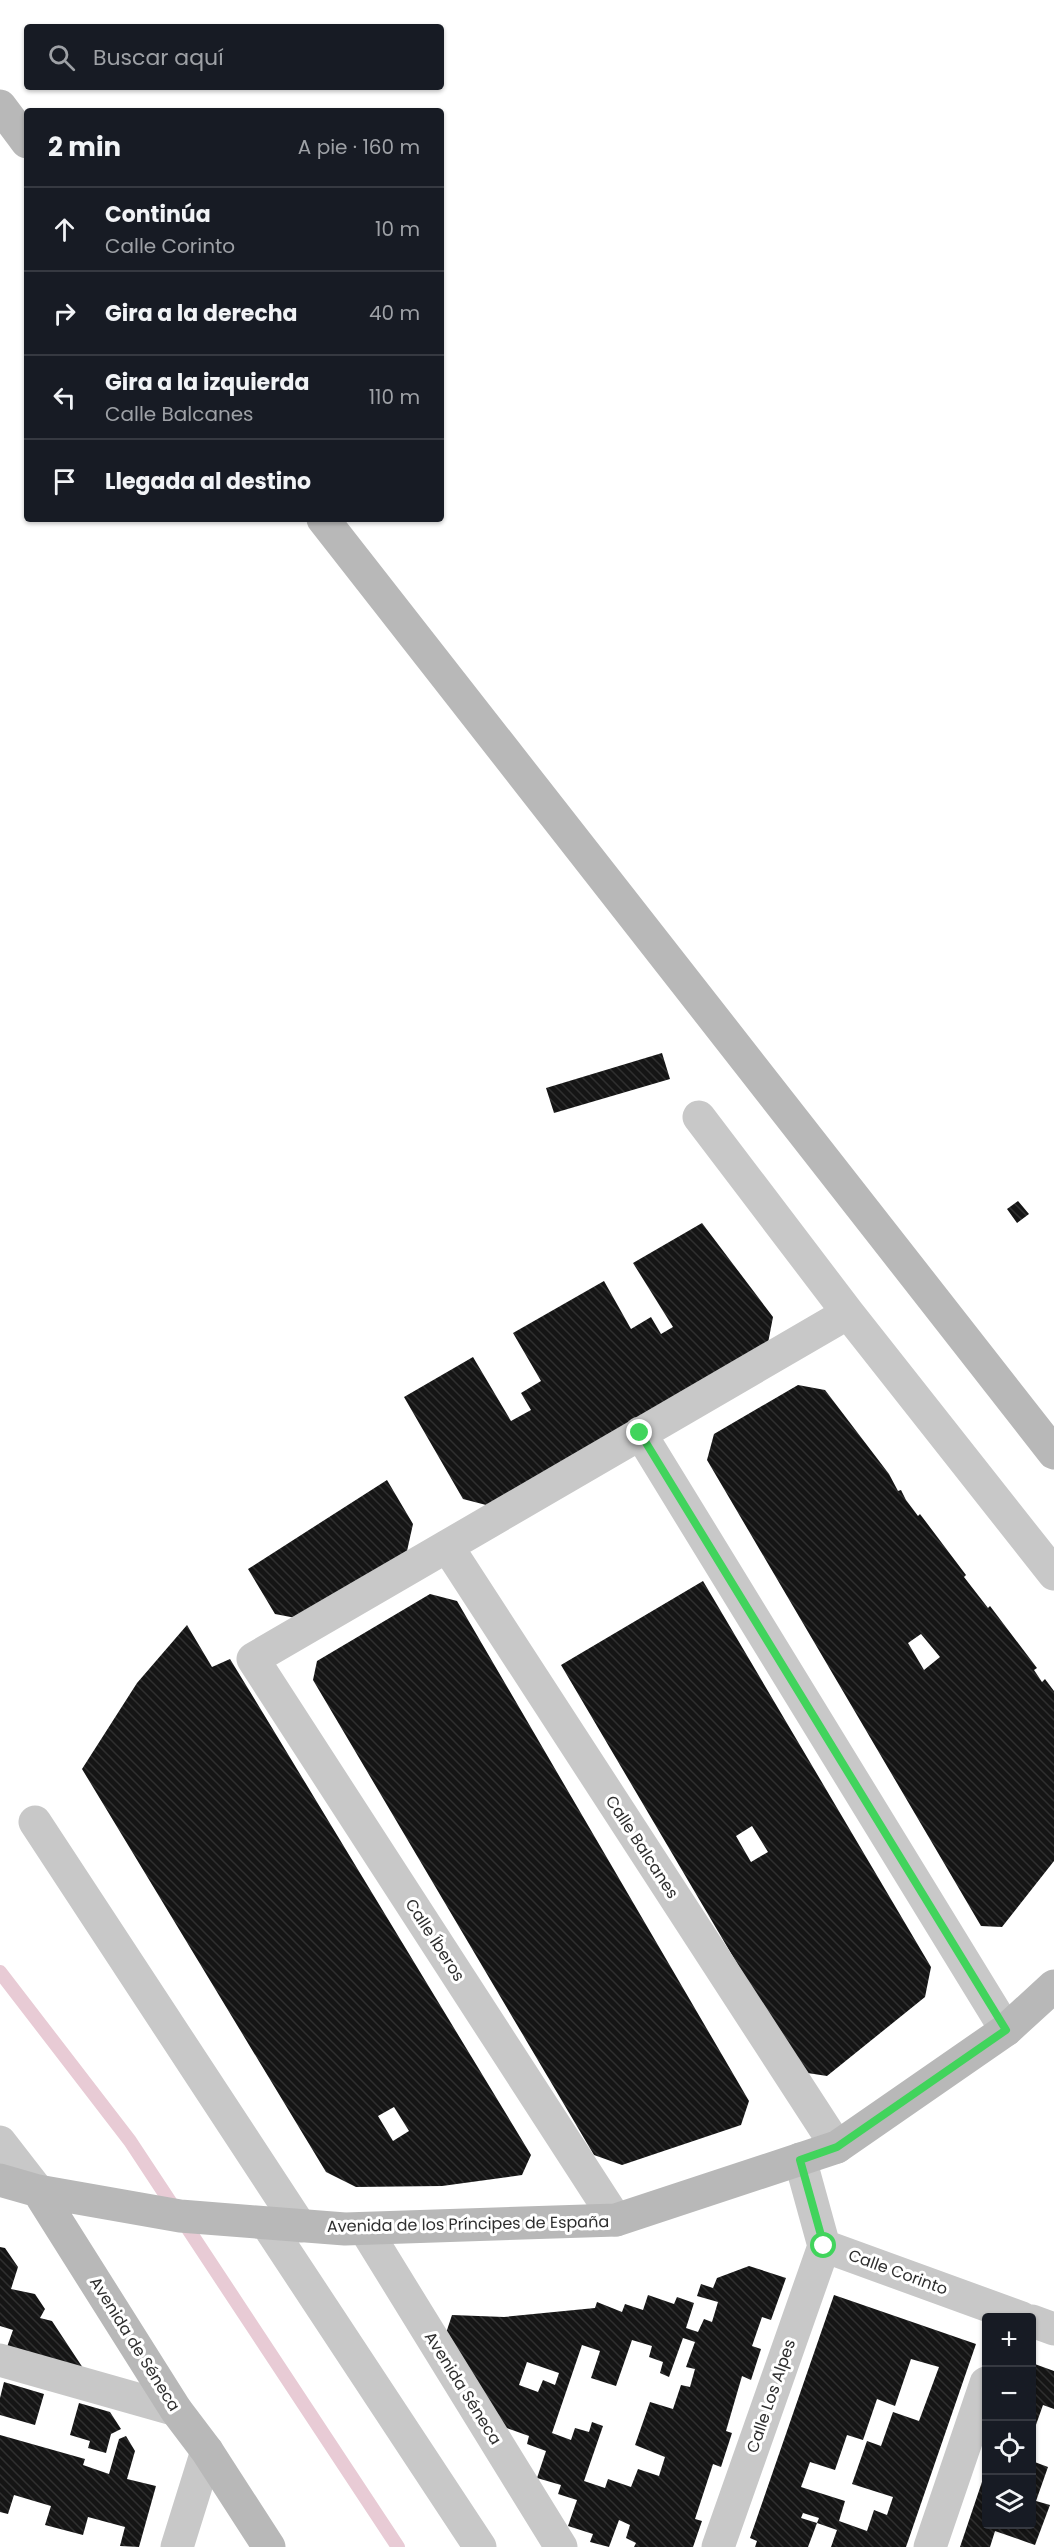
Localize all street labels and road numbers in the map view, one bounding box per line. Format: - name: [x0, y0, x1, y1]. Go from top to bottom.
- street label: Calle Balcanes: [600, 1791, 684, 1903]
- street label: Calle Íberos: [400, 1894, 470, 1986]
- street label: Avenida de los Príncipes de España: [327, 2210, 609, 2238]
- street label: Calle Corinto: [845, 2243, 951, 2301]
- street label: Avenida de Séneca: [84, 2272, 186, 2416]
- street label: Avenida Séneca: [419, 2327, 507, 2449]
- street label: Calle Los Alpes: [741, 2336, 801, 2456]

